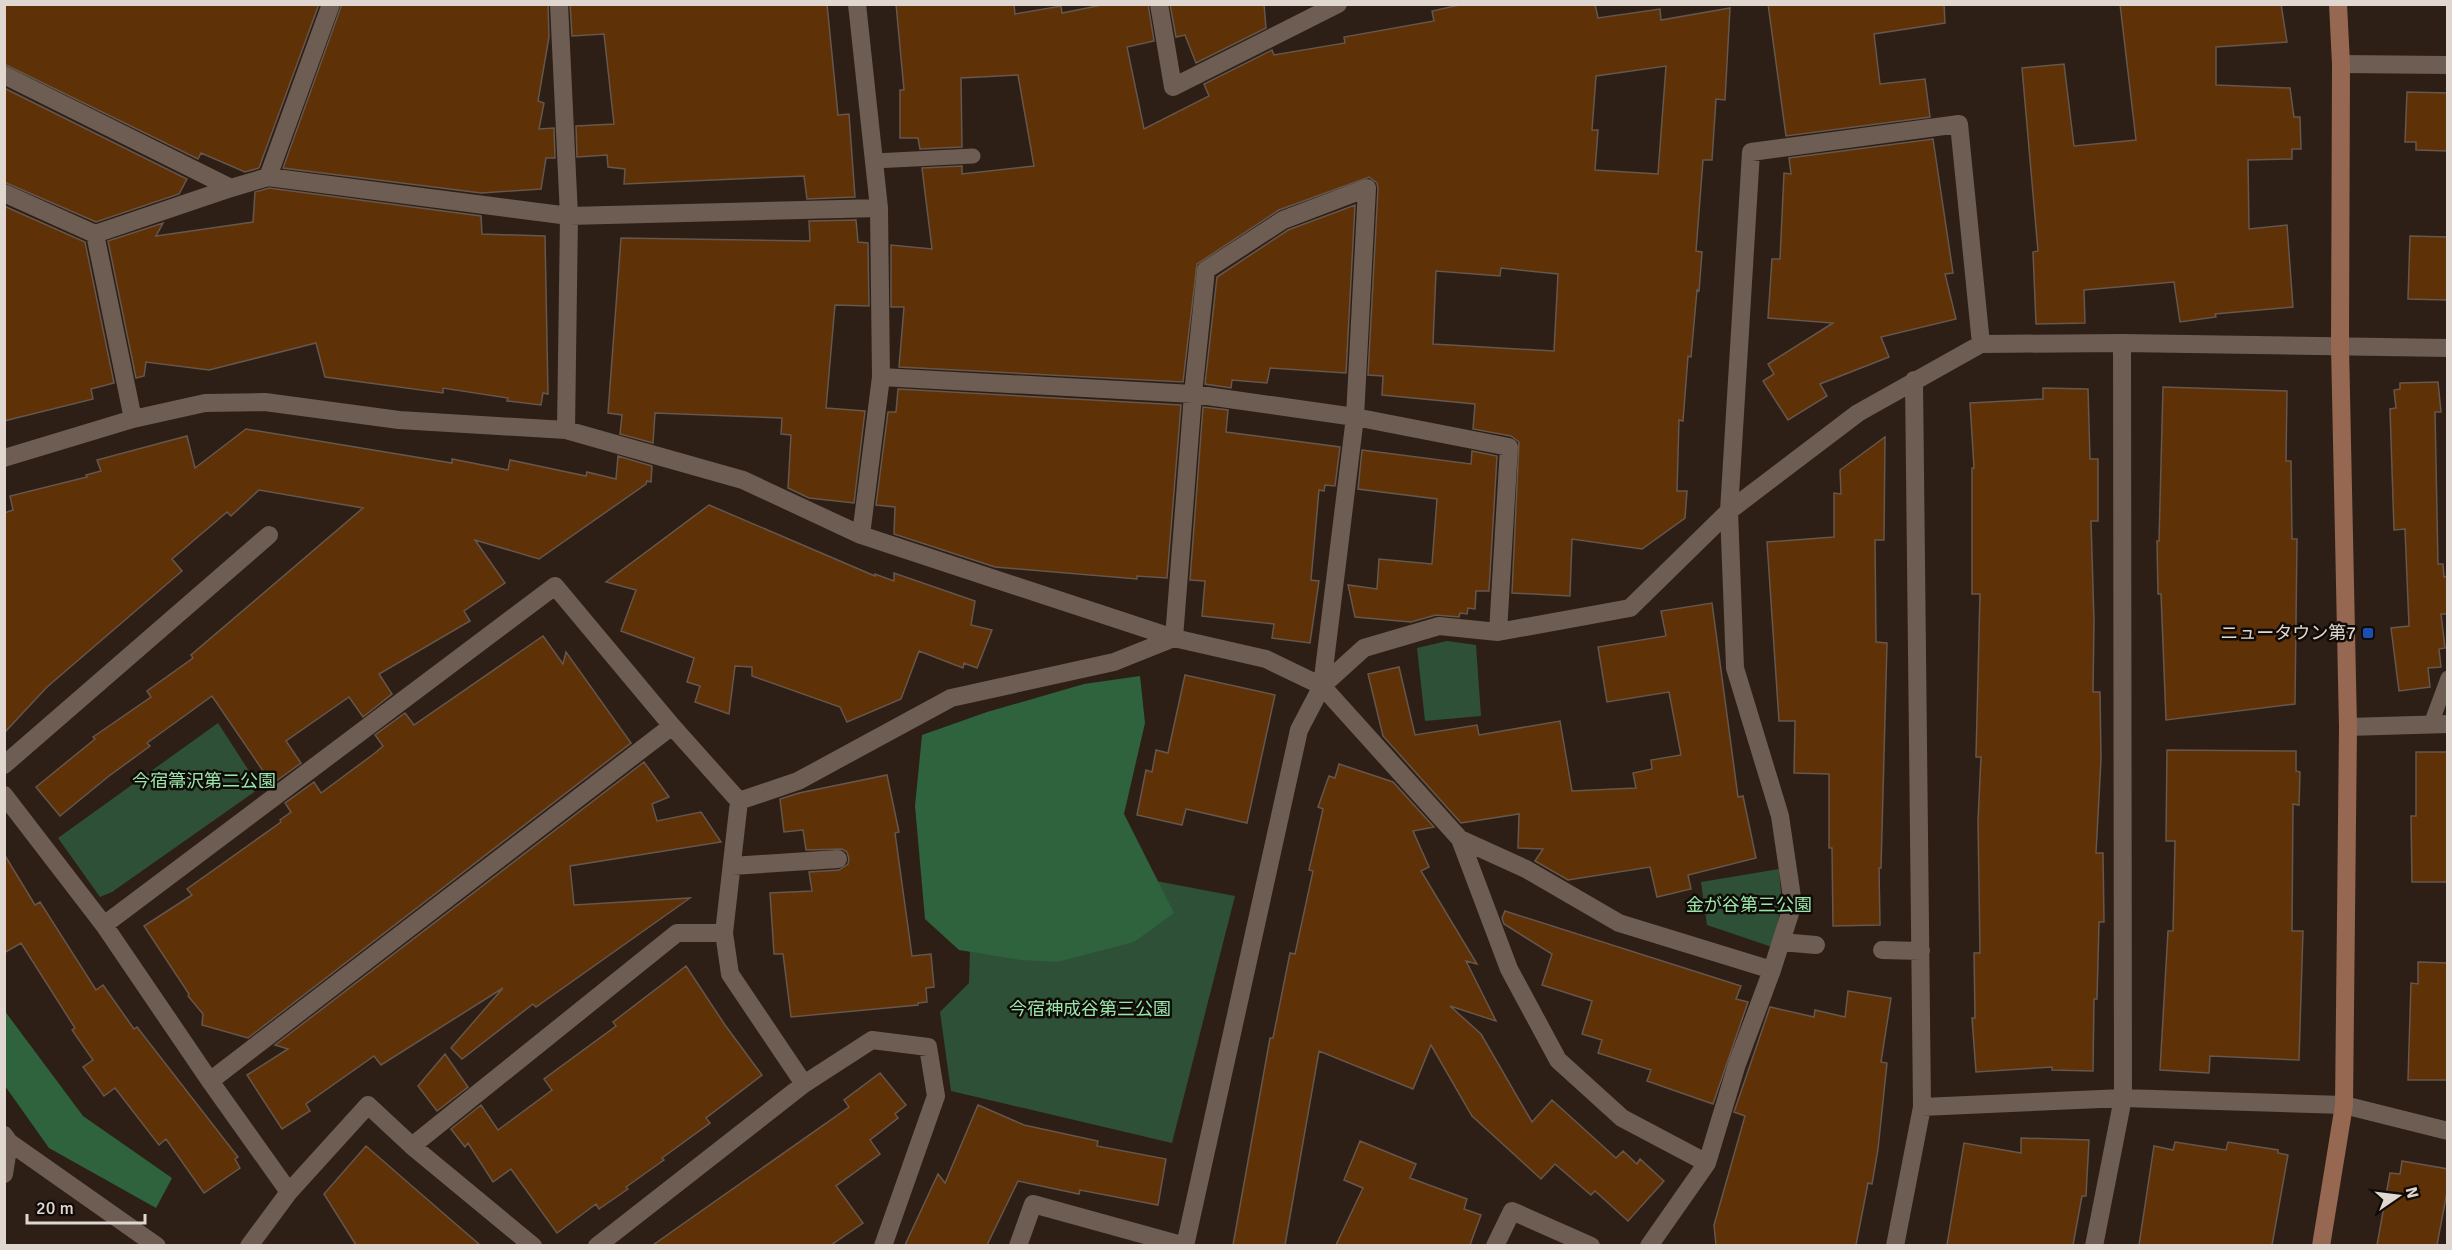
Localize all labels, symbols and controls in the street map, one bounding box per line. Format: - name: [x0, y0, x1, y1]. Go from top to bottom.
- place label: ニュータウン第7: [2220, 622, 2356, 644]
- marker: ニュータウン第7: [2361, 626, 2375, 640]
- park label: 今宿箒沢第二公園: [132, 770, 276, 792]
- park label: 金が谷第三公園: [1686, 894, 1812, 916]
- park label: 今宿神成谷第三公園: [1009, 998, 1171, 1020]
- north arrow: [2368, 1166, 2428, 1226]
- text: N: [2401, 1185, 2423, 1200]
- scale bar: [27, 1187, 146, 1225]
- text: 20 m: [36, 1197, 74, 1219]

